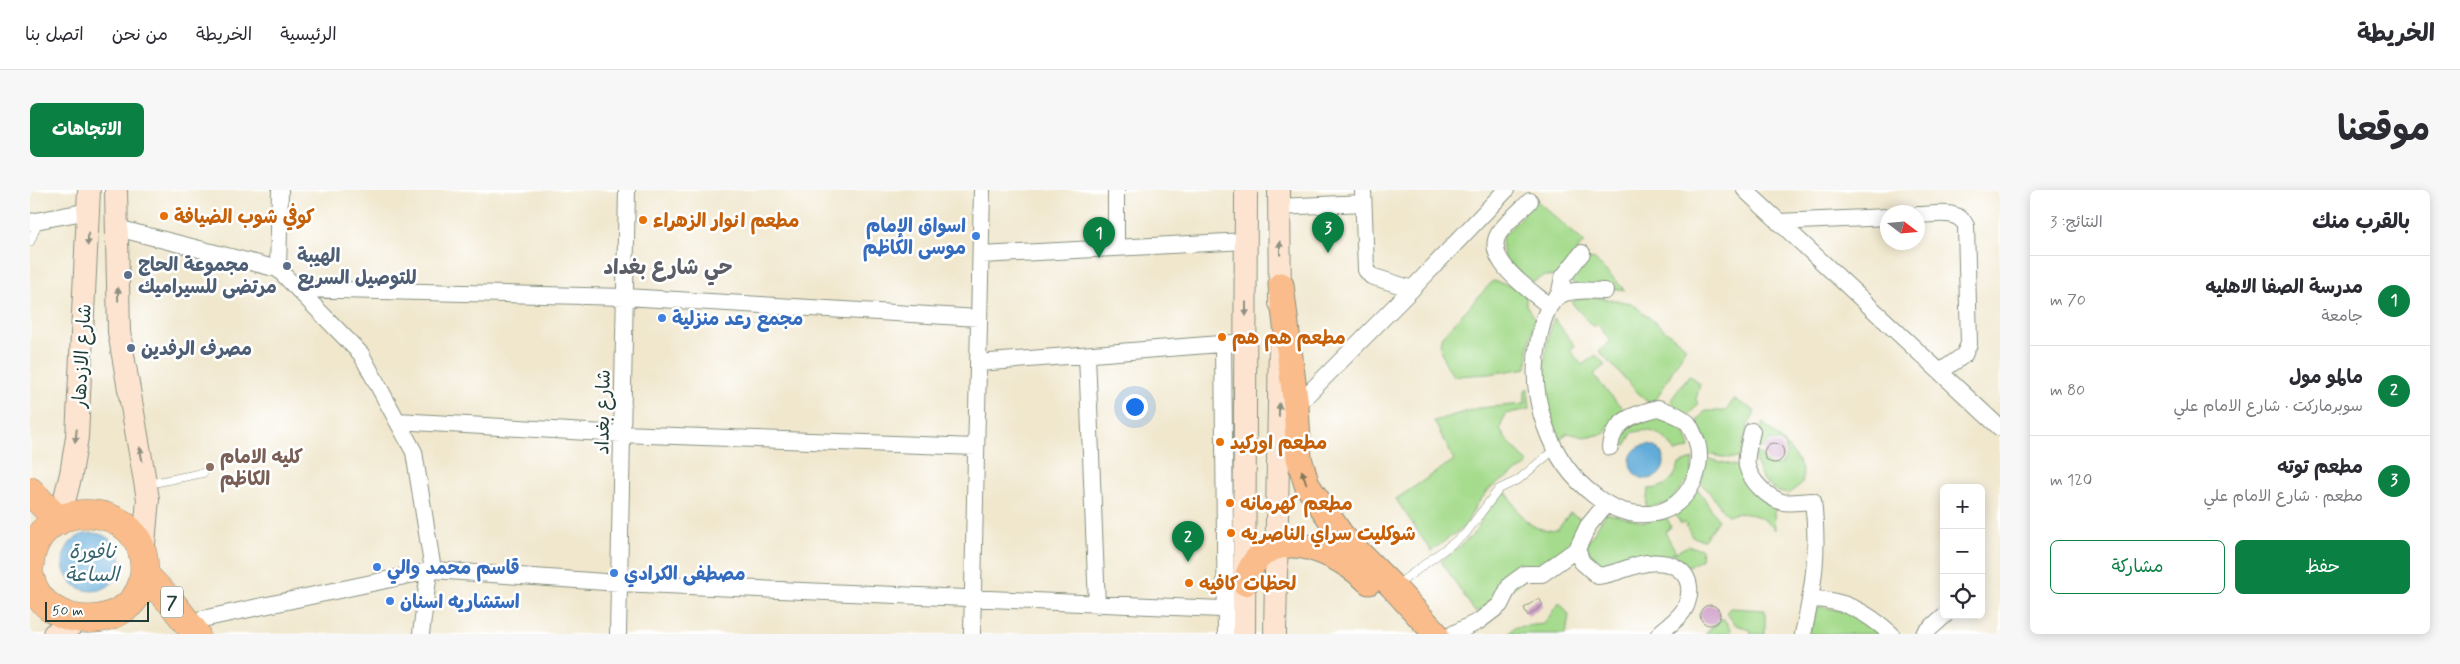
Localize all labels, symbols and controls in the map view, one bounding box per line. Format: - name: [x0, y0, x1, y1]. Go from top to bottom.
- text: الخريطة: [2357, 19, 2435, 50]
- text: اتصل بنا: [25, 23, 84, 47]
- text: من نحن: [112, 23, 168, 47]
- text: الخريطة: [196, 23, 252, 47]
- text: الرئيسية: [280, 23, 337, 47]
- button: الاتجاهات: [30, 103, 144, 157]
- text: موقعنا: [2337, 107, 2430, 153]
- place label: كوفي شوب الضيافة: [174, 203, 315, 231]
- north arrow: [1880, 205, 1925, 250]
- text: بالقرب منك: [2312, 208, 2410, 236]
- place label: مطعم انوار الزهراء: [653, 209, 799, 235]
- marker: كوفي شوب الضيافة: [158, 210, 170, 222]
- pin: 3: [1312, 212, 1344, 253]
- text: النتائج: 3: [2050, 212, 2103, 233]
- marker: مطعم انوار الزهراء: [637, 214, 649, 226]
- place label: اسواق الإمام موسى الكاظم: [863, 214, 966, 262]
- pin: 1: [1083, 217, 1115, 258]
- marker: اسواق الإمام موسى الكاظم: [970, 230, 982, 242]
- one-way arrow: [84, 231, 92, 247]
- one-way arrow: [1276, 240, 1284, 256]
- place label: الهيبة للتوصيل السريع: [297, 244, 417, 291]
- place label: مجموعة الحاج مرتضى للسيراميك: [138, 253, 277, 300]
- district label: حي شارع بغداد: [604, 254, 732, 286]
- marker: الهيبة للتوصيل السريع: [281, 260, 293, 272]
- marker: مجموعة الحاج مرتضى للسيراميك: [122, 269, 134, 281]
- text: مدرسة الصفا الاهليه: [2206, 275, 2363, 300]
- one-way arrow: [114, 286, 122, 302]
- text: 70 m: [2050, 290, 2086, 311]
- text: 1: [2390, 290, 2398, 311]
- one-way arrow: [1242, 301, 1250, 317]
- street label: شارع الازدهار: [67, 303, 98, 410]
- text: جامعة: [2321, 306, 2363, 327]
- place label: مجمع رعد منزلية: [672, 307, 803, 332]
- marker: مجمع رعد منزلية: [656, 312, 668, 324]
- place label: مطعم هم هم: [1232, 326, 1346, 352]
- marker: مطعم هم هم: [1216, 331, 1228, 343]
- place label: مصرف الرفدين: [141, 337, 252, 362]
- marker: مصرف الرفدين: [125, 342, 137, 354]
- text: مالمو مول: [2289, 365, 2363, 390]
- street label: شارع بغداد: [590, 369, 617, 455]
- text: 80 m: [2050, 380, 2085, 401]
- text: 2: [2390, 380, 2398, 401]
- your location: [1122, 394, 1148, 420]
- text: سوبرماركت · شارع الامام علي: [2174, 396, 2363, 417]
- one-way arrow: [1275, 402, 1283, 418]
- one-way arrow: [72, 428, 80, 444]
- place label: مطعم اوركيد: [1230, 431, 1327, 457]
- marker: مطعم اوركيد: [1214, 436, 1226, 448]
- place label: كليه الامام الكاظم: [220, 445, 303, 493]
- one-way arrow: [137, 446, 145, 462]
- text: مطعم توته: [2277, 455, 2363, 480]
- marker: كليه الامام الكاظم: [204, 461, 216, 473]
- one-way arrow: [1300, 469, 1308, 484]
- text: 120 m: [2050, 470, 2092, 491]
- text: 3: [2390, 470, 2398, 491]
- map controls: [1940, 484, 1985, 619]
- button: +: [1940, 484, 1985, 529]
- text: مطعم · شارع الامام علي: [2203, 486, 2363, 507]
- place label: مطعم كهرمانه: [1240, 492, 1353, 518]
- marker: مطعم كهرمانه: [1224, 497, 1236, 509]
- pin: 2: [1172, 521, 1204, 562]
- place label: شوكليت سراي الناصريه: [1241, 522, 1416, 548]
- marker: شوكليت سراي الناصريه: [1225, 527, 1237, 539]
- button: −: [1940, 529, 1985, 574]
- water label: نافورة الساعة: [65, 539, 122, 589]
- button: مشاركة: [2050, 540, 2225, 594]
- button: حفظ: [2235, 540, 2410, 594]
- place label: قاسم محمد والي: [387, 556, 520, 584]
- marker: قاسم محمد والي: [371, 561, 383, 573]
- place label: مصطفى الكرادي: [624, 562, 746, 588]
- marker: مصطفى الكرادي: [608, 567, 620, 579]
- place label: لحظات كافيه: [1199, 572, 1296, 597]
- button: locate: [1940, 574, 1985, 619]
- marker: لحظات كافيه: [1183, 577, 1195, 589]
- road number: 7: [161, 587, 183, 618]
- place label: استشاريه اسنان: [400, 590, 520, 615]
- marker: استشاريه اسنان: [384, 595, 396, 607]
- scale bar: [45, 599, 149, 622]
- text: 50 m: [52, 602, 83, 620]

